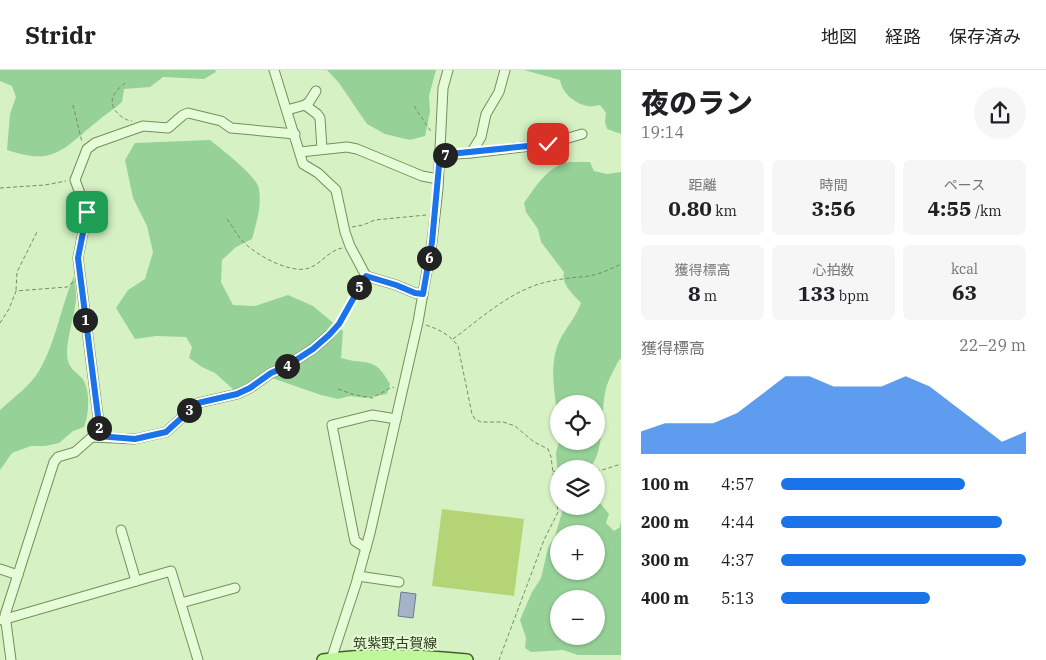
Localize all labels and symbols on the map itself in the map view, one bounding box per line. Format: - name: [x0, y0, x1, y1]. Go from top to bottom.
- pin: [527, 123, 569, 165]
- pin: 7: [432, 142, 458, 168]
- pin: [66, 191, 108, 233]
- pin: 6: [416, 246, 442, 270]
- pin: 5: [346, 274, 372, 300]
- pin: 1: [72, 308, 98, 332]
- pin: 4: [274, 354, 300, 378]
- pin: 3: [176, 398, 202, 422]
- pin: 2: [86, 416, 112, 440]
- street label: 筑紫野古賀線: [353, 634, 437, 652]

